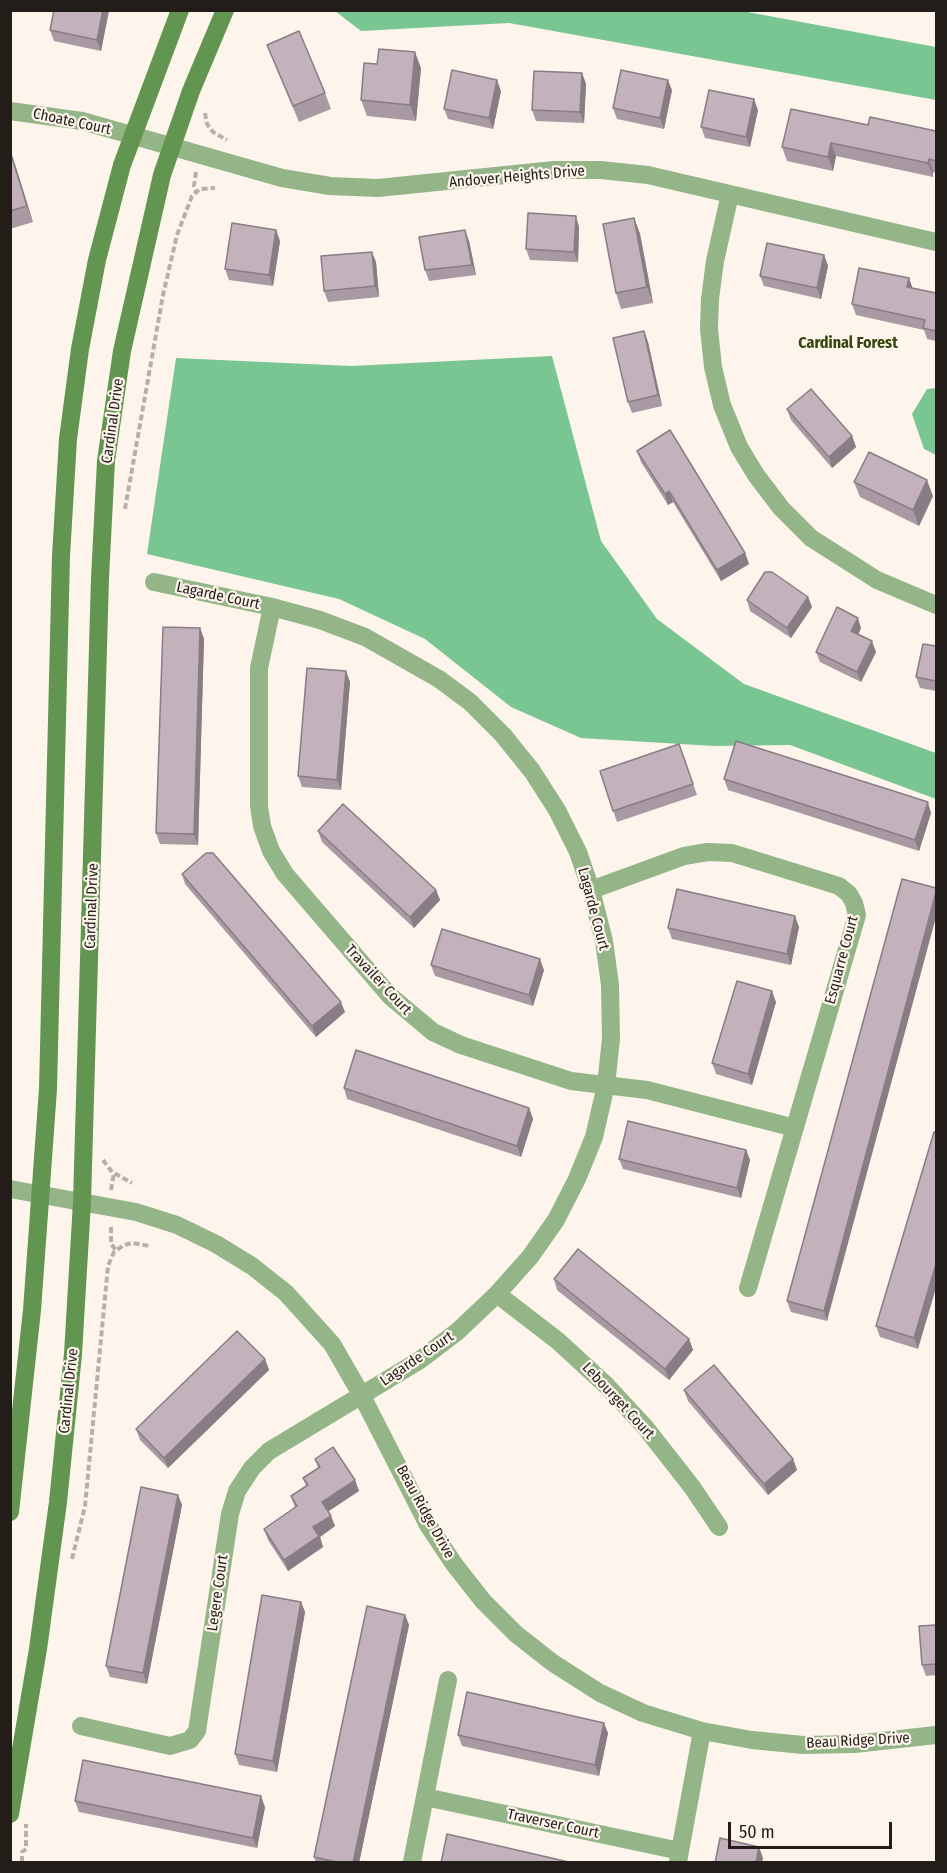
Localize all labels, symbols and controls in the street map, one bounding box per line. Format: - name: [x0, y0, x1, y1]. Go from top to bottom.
- street label: Choate Court: [31, 105, 113, 139]
- street label: Andover Heights Drive: [448, 162, 586, 192]
- district label: Cardinal Forest: [798, 334, 898, 354]
- street label: Cardinal Drive: [98, 377, 128, 465]
- street label: Lagarde Court: [175, 578, 261, 614]
- street label: Cardinal Drive: [82, 863, 102, 949]
- street label: Lagarde Court: [573, 866, 613, 952]
- street label: Esquarre Court: [822, 914, 862, 1006]
- street label: Travailer Court: [341, 941, 415, 1019]
- street label: Lagarde Court: [377, 1328, 457, 1390]
- street label: Cardinal Drive: [56, 1347, 82, 1435]
- street label: Lebourget Court: [578, 1359, 658, 1443]
- street label: Beau Ridge Drive: [392, 1462, 458, 1562]
- street label: Legere Court: [204, 1554, 232, 1632]
- street label: Beau Ridge Drive: [806, 1729, 910, 1753]
- street label: Traverser Court: [506, 1806, 600, 1842]
- scale bar: [731, 1810, 894, 1848]
- text: 50 m: [739, 1821, 775, 1843]

